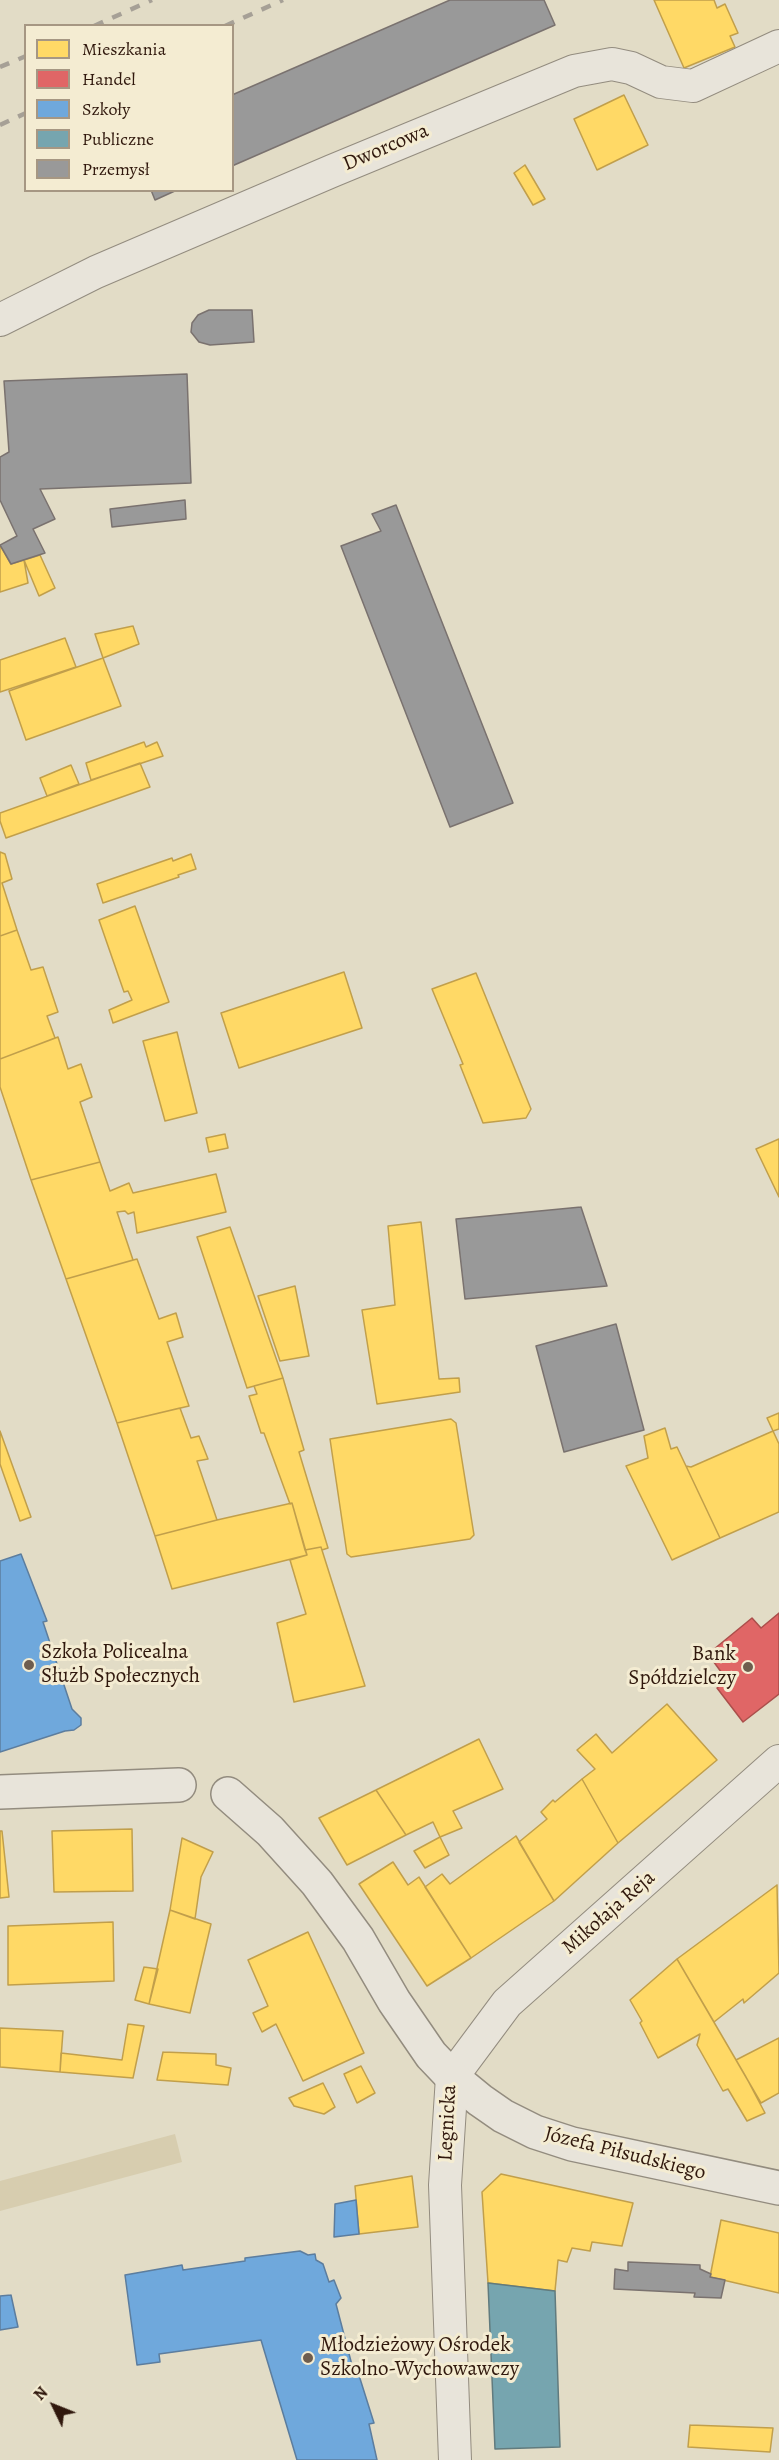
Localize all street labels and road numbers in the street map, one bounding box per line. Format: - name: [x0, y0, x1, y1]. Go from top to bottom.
- street label: Dworcowa: [339, 119, 433, 177]
- street label: Mikołaja Reja: [557, 1866, 661, 1960]
- street label: Legnicka: [433, 2084, 463, 2162]
- street label: Józefa Piłsudskiego: [542, 2122, 708, 2186]

